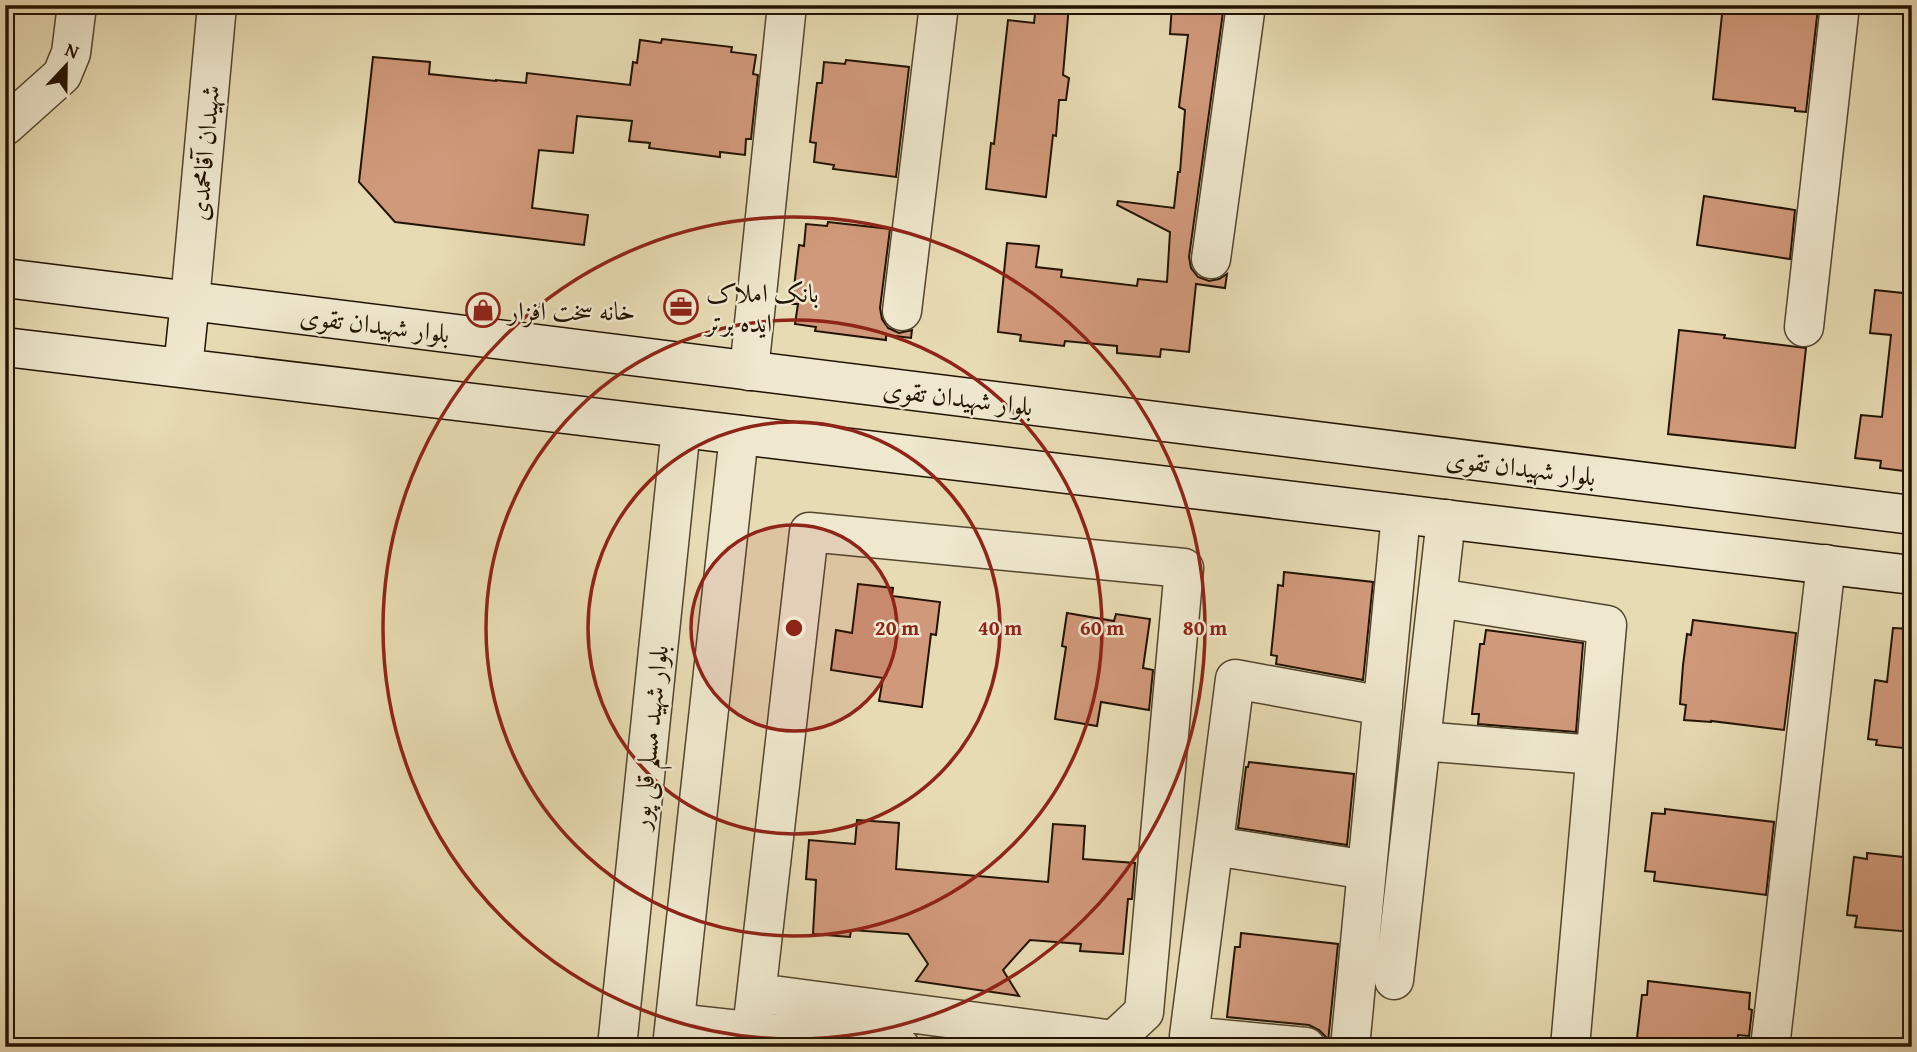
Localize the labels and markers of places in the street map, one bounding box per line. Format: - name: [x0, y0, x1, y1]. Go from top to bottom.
- place label: بانک املاک ایده برتر: [703, 273, 819, 342]
- office icon: بانک املاک ایده برتر: [662, 288, 700, 326]
- shop icon: خانه سخت افزار: [464, 291, 502, 329]
- place label: خانه سخت افزار: [505, 291, 635, 330]
- centre of rings: [782, 616, 806, 640]

